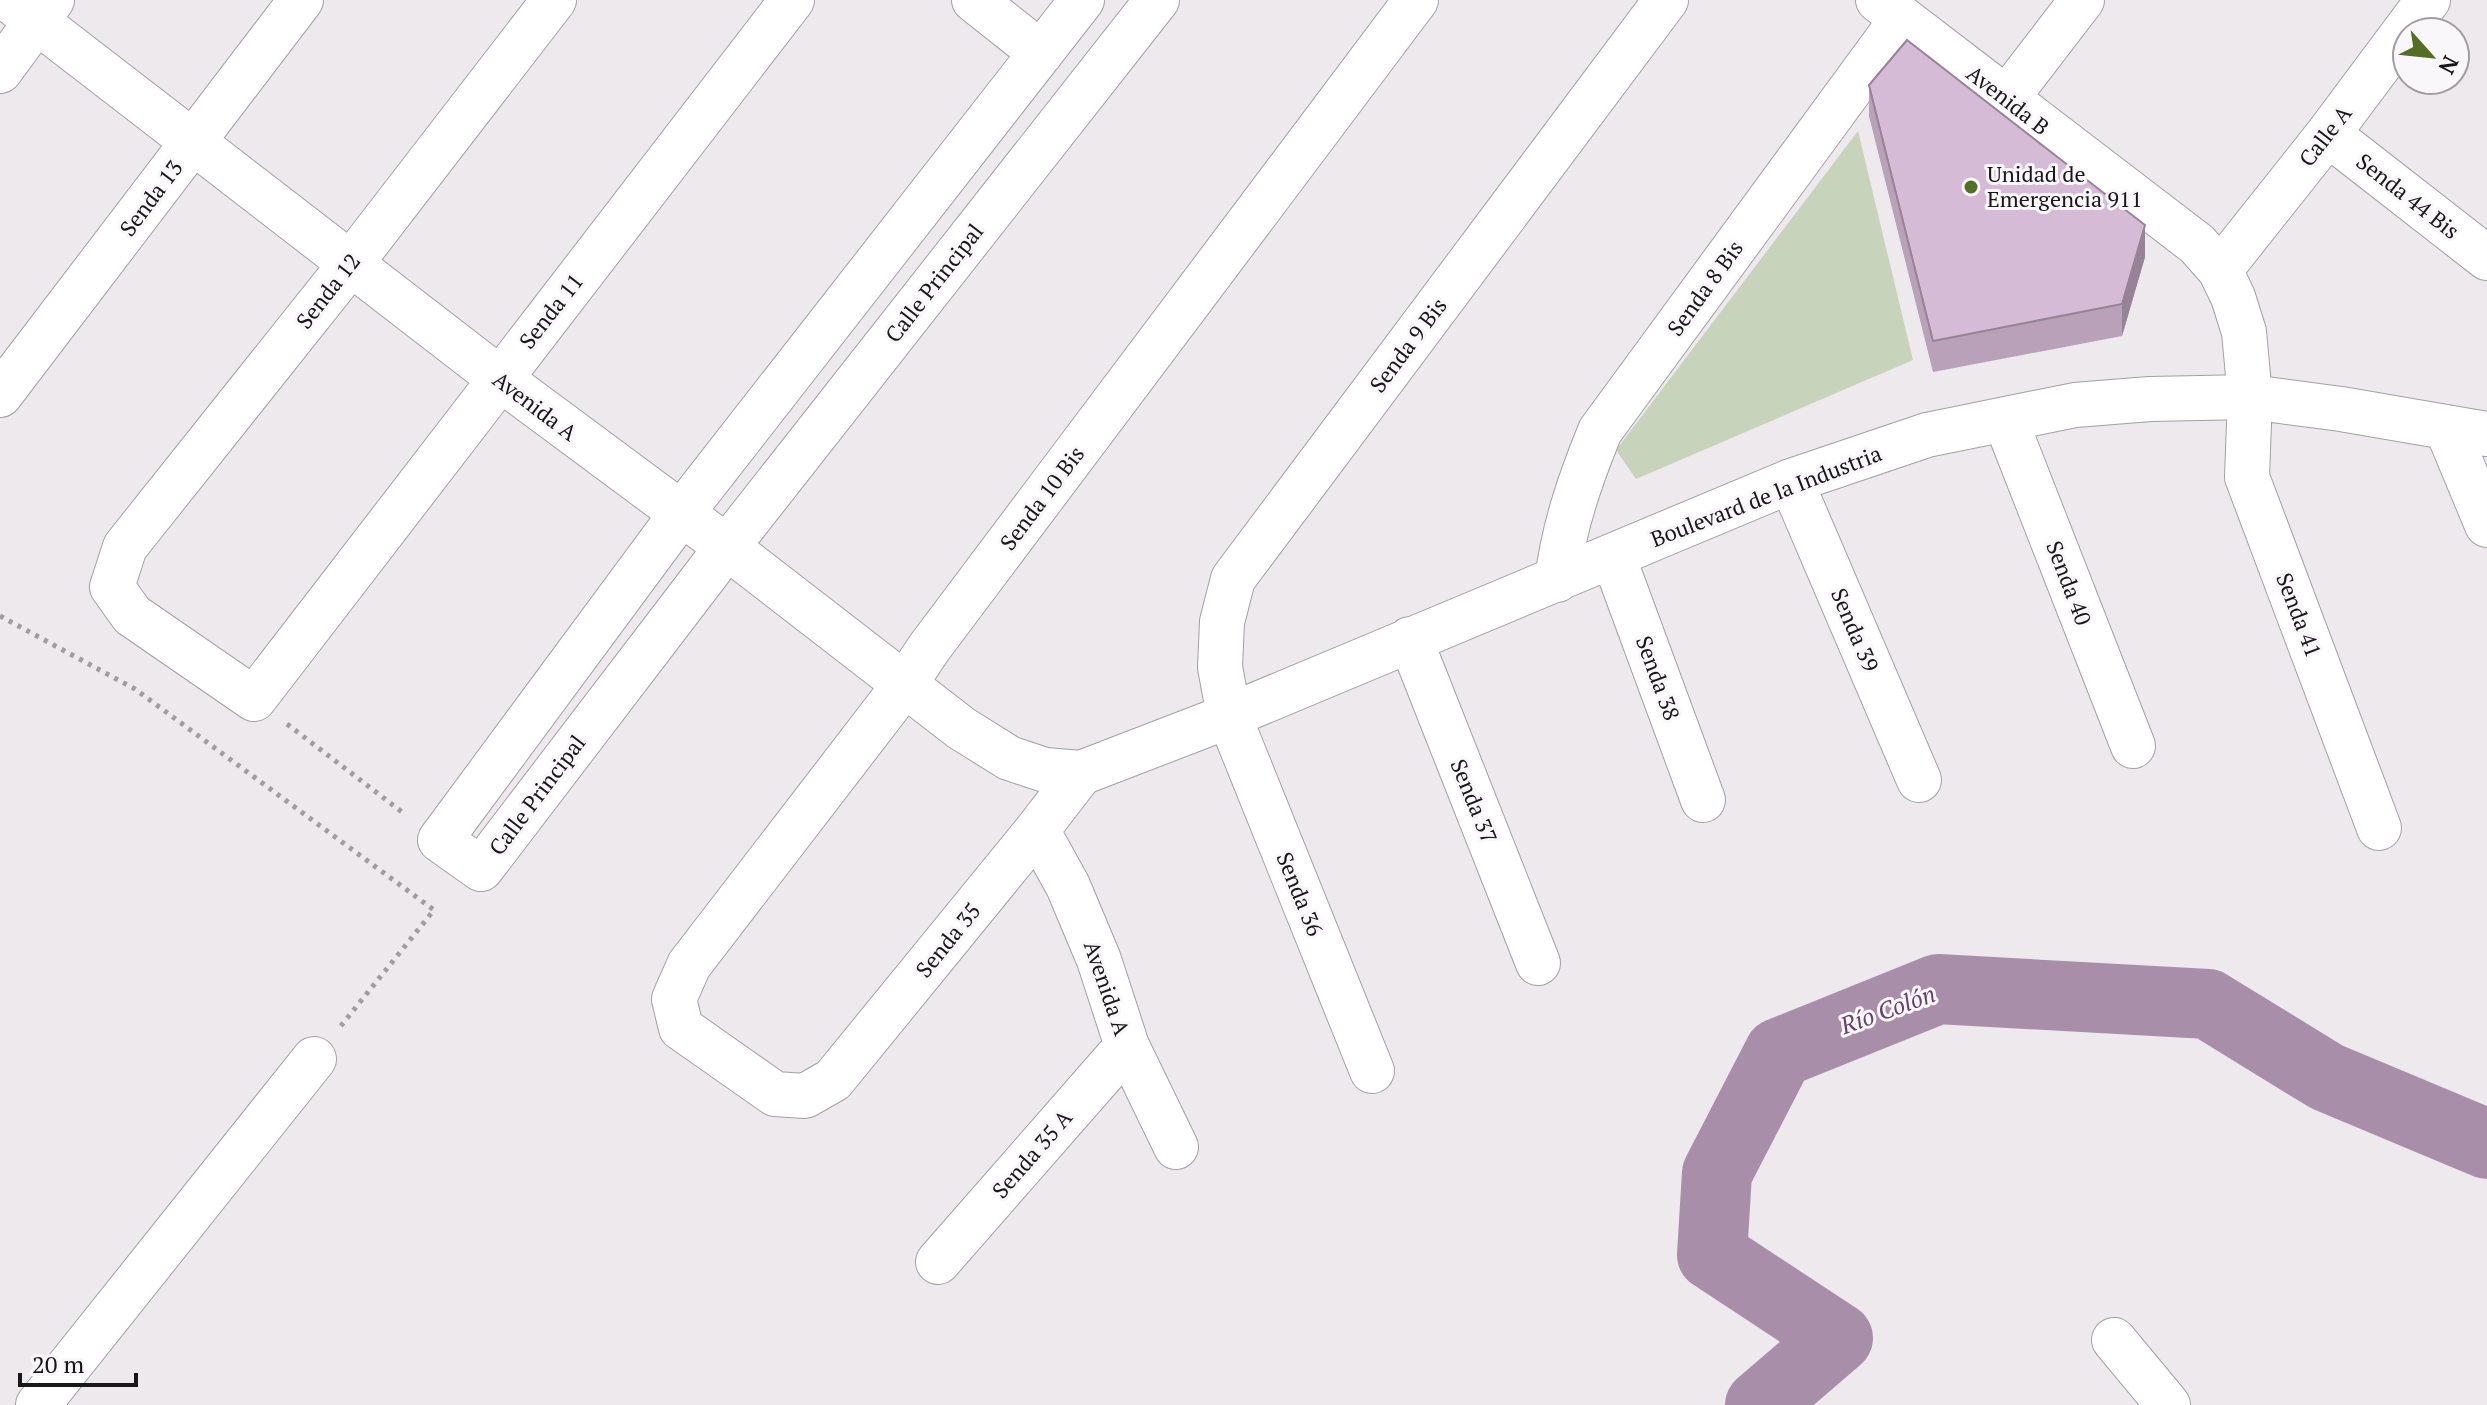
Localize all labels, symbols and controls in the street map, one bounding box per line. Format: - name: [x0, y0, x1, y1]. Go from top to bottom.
- north arrow: [2391, 16, 2471, 96]
- text: N: [2432, 51, 2466, 80]
- street label: Avenida B: [1961, 58, 2056, 141]
- street label: Calle A: [2292, 99, 2358, 172]
- street label: Senda 44 Bis: [2351, 146, 2466, 245]
- street label: Senda 13: [113, 154, 189, 242]
- place label: Unidad de Emergencia 911: [1987, 159, 2143, 213]
- marker: Unidad de Emergencia 911: [1962, 178, 1980, 196]
- street label: Calle Principal: [878, 217, 989, 348]
- street label: Senda 8 Bis: [1660, 234, 1749, 341]
- street label: Senda 12: [289, 247, 366, 334]
- street label: Senda 11: [512, 267, 589, 354]
- street label: Senda 9 Bis: [1363, 292, 1453, 398]
- street label: Avenida A: [487, 364, 584, 447]
- street label: Boulevard de la Industria: [1646, 438, 1885, 553]
- street label: Senda 10 Bis: [993, 440, 1090, 556]
- street label: Senda 40: [2040, 537, 2099, 629]
- street label: Senda 41: [2270, 569, 2329, 661]
- street label: Senda 39: [1825, 584, 1886, 676]
- street label: Senda 38: [1630, 632, 1687, 724]
- street label: Calle Principal: [482, 729, 591, 861]
- street label: Senda 37: [1445, 755, 1504, 847]
- street label: Senda 36: [1271, 848, 1331, 940]
- street label: Senda 35: [909, 896, 987, 983]
- street label: Avenida A: [1078, 937, 1137, 1040]
- water label: Río Colón: [1835, 977, 1940, 1041]
- street label: Senda 35 A: [985, 1103, 1079, 1204]
- scale bar: [20, 1337, 136, 1387]
- text: 20 m: [32, 1348, 84, 1380]

